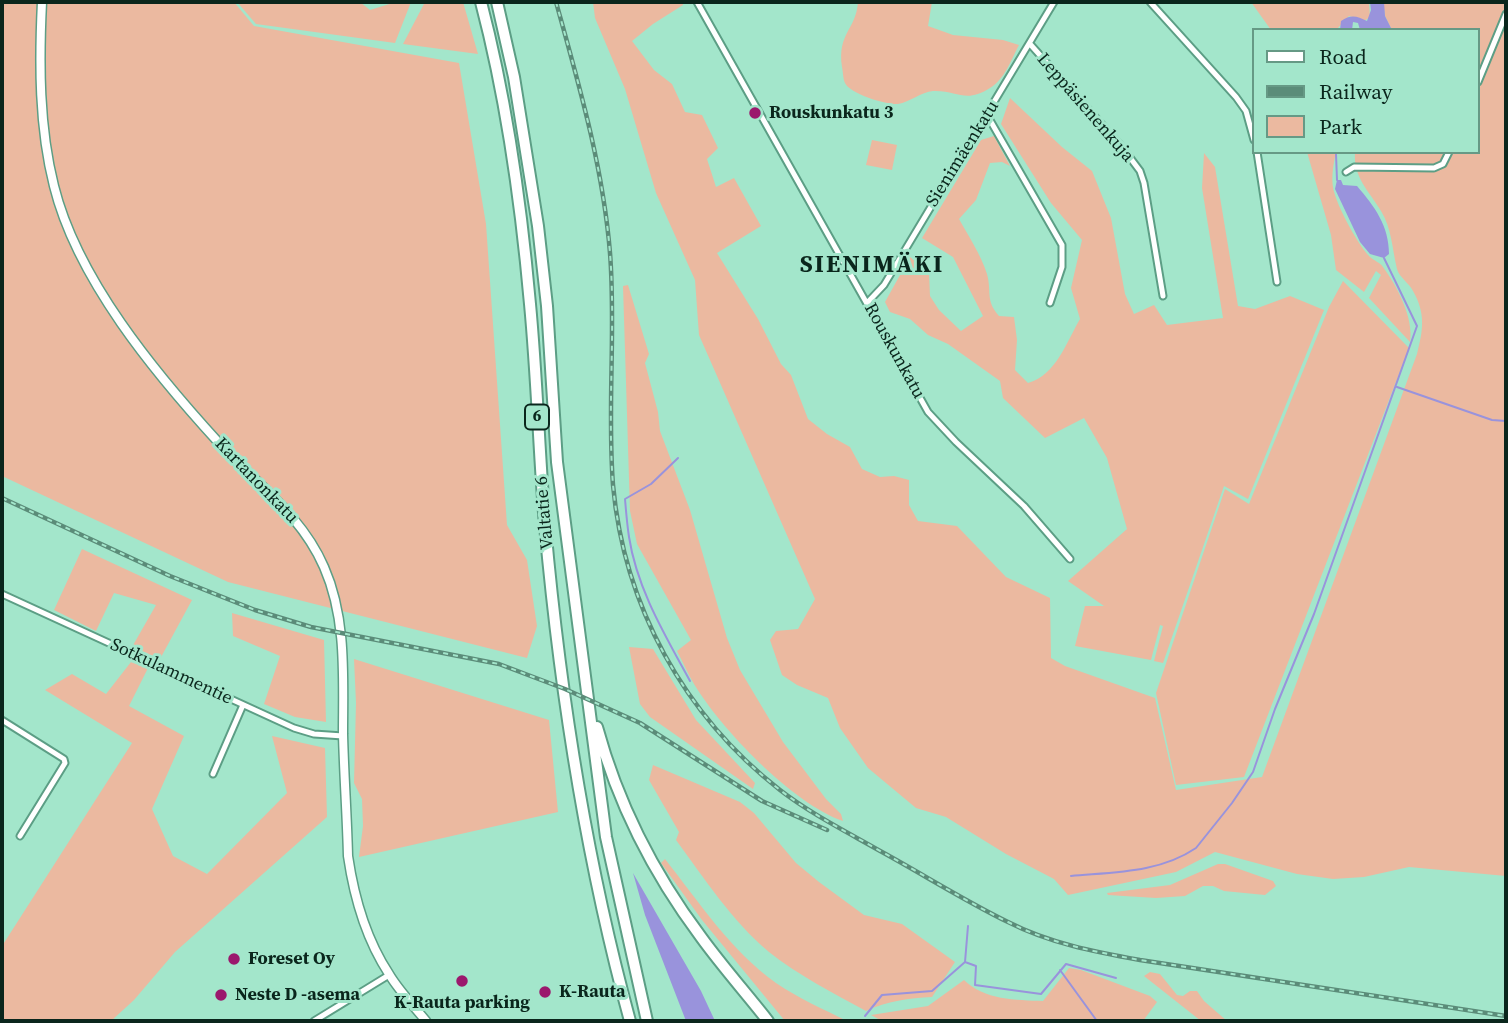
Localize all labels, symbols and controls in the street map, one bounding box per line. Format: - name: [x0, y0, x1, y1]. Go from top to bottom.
- legend: [1252, 28, 1480, 154]
- text: Road: [1319, 42, 1367, 71]
- street label: Leppäsienenkuja: [1032, 49, 1138, 167]
- text: Railway: [1319, 77, 1393, 106]
- street label: Sienimäenkatu: [922, 97, 1004, 211]
- place label: Rouskunkatu 3: [769, 102, 894, 124]
- marker: Rouskunkatu 3: [747, 105, 763, 121]
- text: Park: [1319, 112, 1362, 141]
- district label: SIENIMÄKI: [801, 252, 943, 280]
- street label: Rouskunkatu: [859, 299, 929, 403]
- road number: 6: [525, 404, 549, 430]
- street label: Kartanonkatu: [210, 434, 302, 528]
- street label: Valtatie 6: [531, 475, 559, 551]
- street label: Sotkulammentie: [107, 634, 235, 710]
- place label: Foreset Oy: [248, 948, 335, 970]
- marker: Foreset Oy: [226, 951, 242, 967]
- marker: K-Rauta parking: [454, 973, 470, 989]
- place label: K-Rauta: [559, 981, 626, 1003]
- place label: Neste D -asema: [235, 984, 360, 1006]
- marker: K-Rauta: [537, 984, 553, 1000]
- marker: Neste D -asema: [213, 987, 229, 1003]
- place label: K-Rauta parking: [394, 992, 530, 1014]

